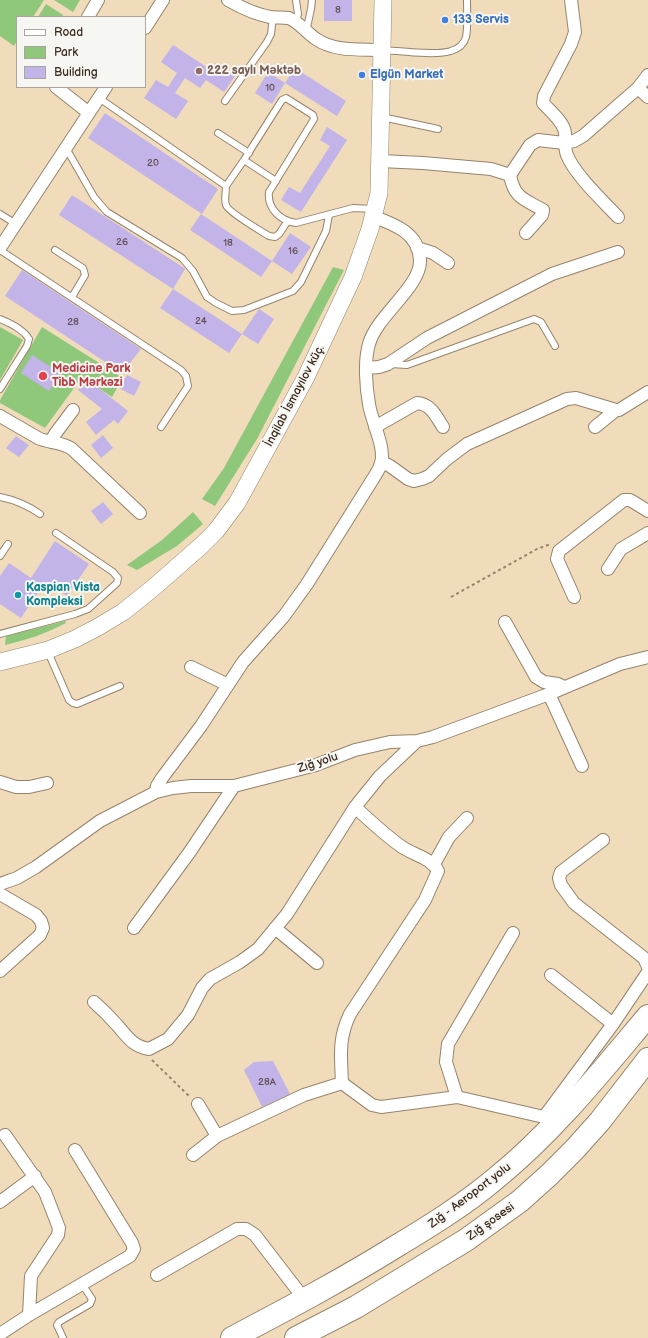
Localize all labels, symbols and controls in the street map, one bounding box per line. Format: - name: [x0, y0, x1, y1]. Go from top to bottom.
- house number: 8: [335, 4, 341, 16]
- place label: 133 Servis: [453, 13, 509, 27]
- marker: 133 Servis: [440, 15, 450, 25]
- legend: [16, 16, 146, 88]
- text: Road: [54, 25, 83, 40]
- text: Park: [54, 45, 78, 60]
- place label: 222 saylı Məktəb: [207, 64, 301, 78]
- text: Building: [54, 65, 98, 80]
- marker: 222 saylı Məktəb: [194, 66, 204, 76]
- place label: Elgün Market: [370, 68, 443, 82]
- marker: Elgün Market: [357, 70, 367, 80]
- house number: 10: [265, 82, 275, 94]
- house number: 20: [147, 157, 159, 169]
- house number: 26: [116, 236, 128, 248]
- house number: 18: [223, 237, 233, 249]
- house number: 16: [288, 245, 298, 257]
- house number: 24: [195, 315, 207, 327]
- house number: 28: [67, 316, 79, 328]
- street label: İnqilab İsmayılov küç.: [262, 343, 328, 449]
- place label: Medicine Park Tibb Mərkəzi: [52, 362, 130, 390]
- marker: Medicine Park Tibb Mərkəzi: [37, 370, 49, 382]
- place label: Kaspian Vista Kompleksi: [26, 581, 100, 609]
- marker: Kaspian Vista Kompleksi: [13, 590, 23, 600]
- street label: Zığ yolu: [296, 750, 340, 776]
- house number: 28A: [258, 1076, 276, 1088]
- street label: Zığ - Aeroport yolu: [426, 1160, 514, 1232]
- street label: Zığ şosesi: [465, 1200, 517, 1244]

